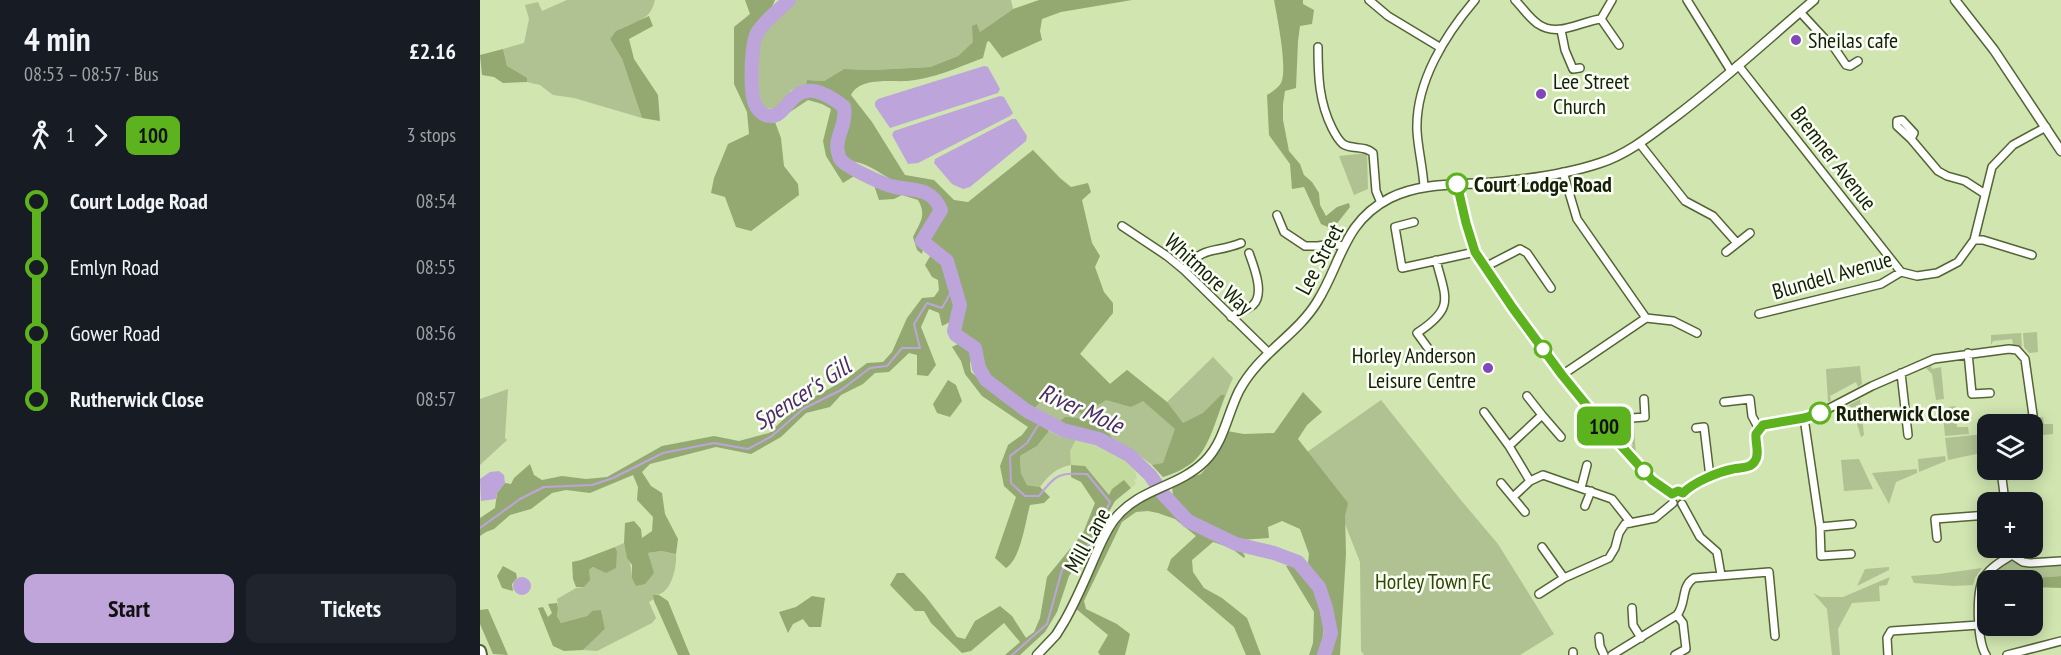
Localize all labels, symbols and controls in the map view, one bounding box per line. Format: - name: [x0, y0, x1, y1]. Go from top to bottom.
- text: 4 min: [24, 17, 91, 60]
- place label: Sheilas cafe: [1808, 26, 1898, 54]
- marker: Sheilas cafe: [1789, 33, 1803, 47]
- text: £2.16: [409, 37, 456, 65]
- text: 08:53 – 08:57 · Bus: [24, 61, 159, 87]
- place label: Lee Street Church: [1553, 67, 1629, 120]
- marker: Lee Street Church: [1534, 87, 1548, 101]
- street label: Bremner Avenue: [1785, 100, 1883, 216]
- icon: walk: [24, 119, 57, 152]
- icon: forward: [84, 119, 117, 152]
- text: 1: [66, 122, 75, 148]
- text: 100: [138, 122, 168, 149]
- text: 3 stops: [407, 122, 456, 148]
- place label: Court Lodge Road: [1474, 170, 1612, 198]
- marker: Court Lodge Road: [1446, 173, 1468, 195]
- text: Court Lodge Road: [70, 187, 208, 215]
- text: 08:54: [416, 188, 456, 214]
- street label: Lee Street: [1289, 219, 1349, 299]
- street label: Whitmore Way: [1159, 227, 1260, 322]
- street label: Blundell Avenue: [1769, 245, 1895, 305]
- text: Emlyn Road: [70, 253, 159, 281]
- text: 08:55: [416, 254, 456, 280]
- text: Gower Road: [70, 319, 160, 347]
- text: 08:56: [416, 320, 456, 346]
- unlabelled marker: [1534, 340, 1552, 358]
- place label: Horley Anderson Leisure Centre: [1352, 341, 1476, 394]
- water label: Spencer's Gill: [747, 349, 858, 437]
- marker: Horley Anderson Leisure Centre: [1481, 361, 1495, 375]
- water label: River Mole: [1034, 376, 1130, 442]
- text: Rutherwick Close: [70, 385, 204, 413]
- text: 08:57: [416, 386, 456, 412]
- place label: Rutherwick Close: [1836, 399, 1970, 427]
- marker: Rutherwick Close: [1809, 402, 1831, 424]
- line badge: 100: [1570, 406, 1638, 446]
- text: 100: [1589, 413, 1619, 440]
- map controls: [1977, 414, 2043, 636]
- button: layers: [1977, 414, 2043, 480]
- unlabelled marker: [1635, 462, 1653, 480]
- button: +: [1977, 492, 2043, 558]
- street label: Mill Lane: [1058, 503, 1116, 577]
- park label: Horley Town FC: [1375, 567, 1491, 595]
- button: −: [1977, 570, 2043, 636]
- button: Start: [24, 574, 234, 643]
- button: Tickets: [246, 574, 456, 643]

